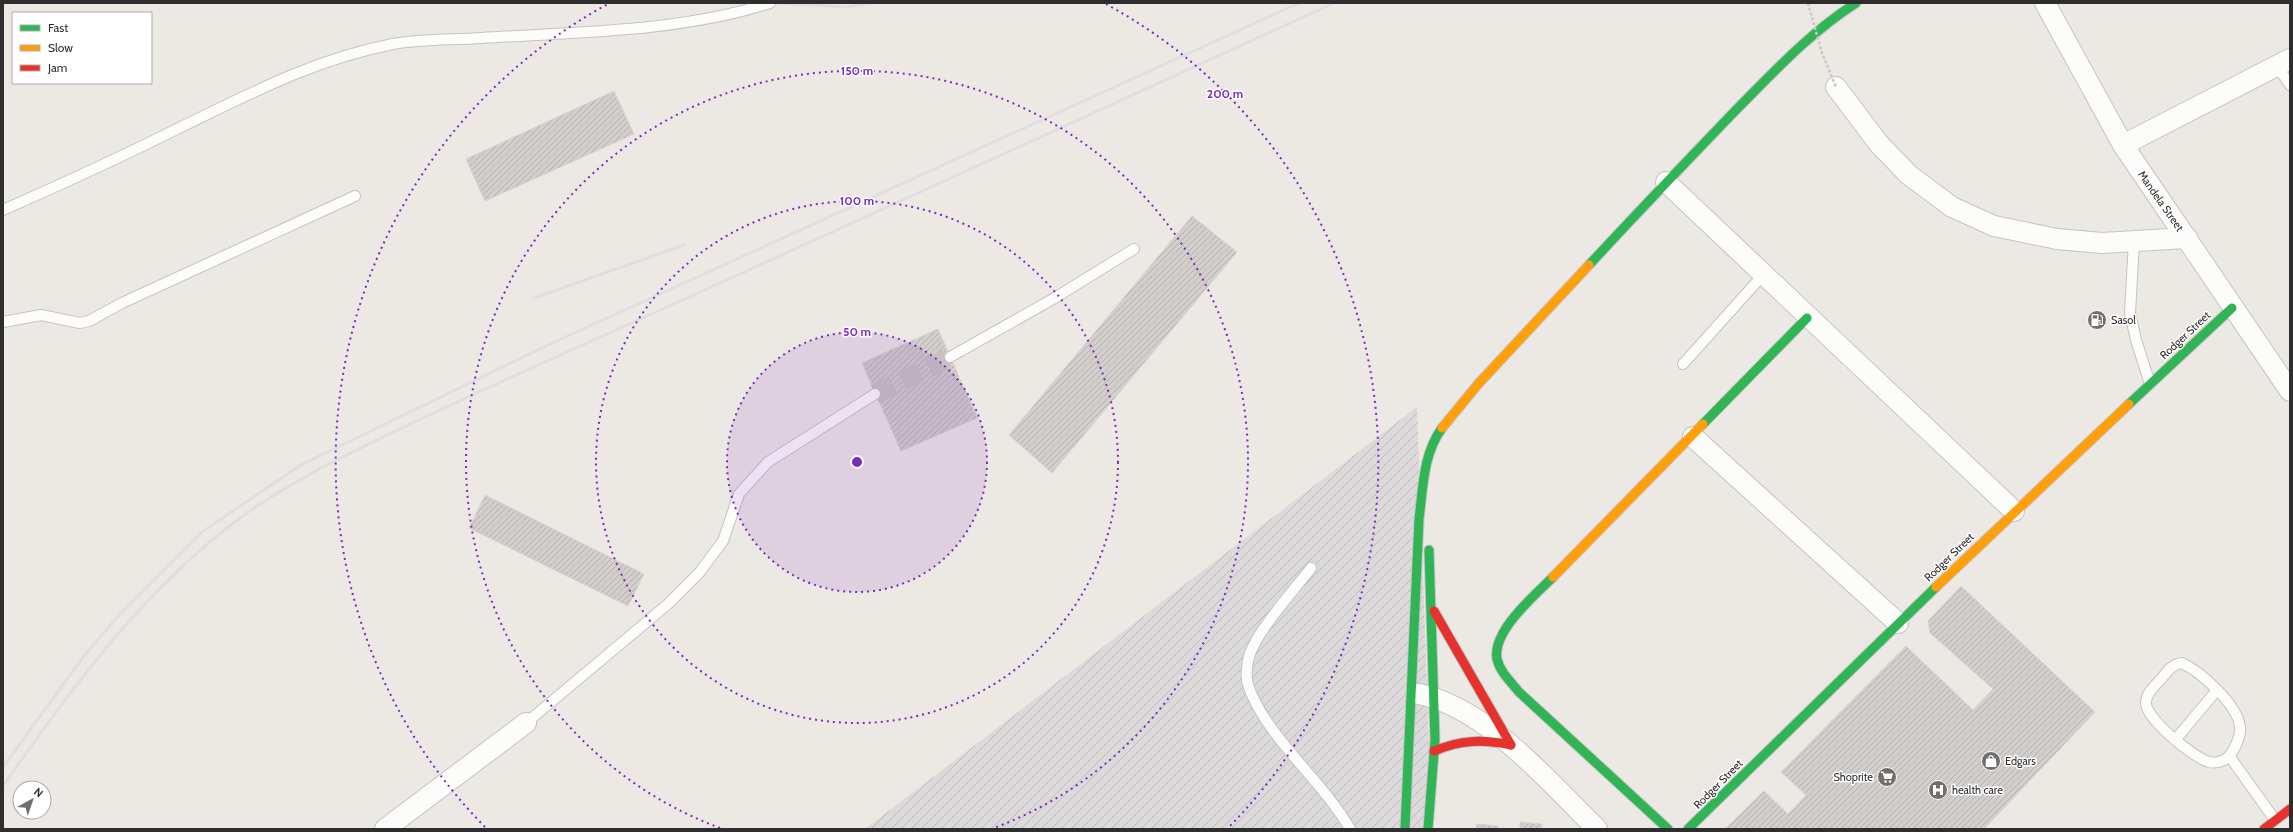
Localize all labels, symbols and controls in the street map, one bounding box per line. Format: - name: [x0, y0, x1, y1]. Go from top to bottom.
- legend: [12, 12, 152, 84]
- text: Fast: [48, 20, 68, 35]
- text: Slow: [48, 40, 73, 55]
- text: Jam: [47, 60, 67, 75]
- text: 150 m: [841, 63, 873, 78]
- text: 200 m: [1207, 86, 1243, 101]
- street label: Mandela Street: [2135, 168, 2187, 234]
- text: 100 m: [840, 193, 874, 208]
- street label: Rodger Street: [2157, 308, 2213, 362]
- fuel station icon: Sasol: [2086, 309, 2108, 331]
- place label: Sasol: [2111, 313, 2136, 327]
- text: 50 m: [843, 324, 871, 339]
- centre of rings: [850, 455, 864, 469]
- street label: Rodger Street: [1921, 530, 1977, 584]
- shop icon: Edgars: [1980, 750, 2002, 772]
- place label: Edgars: [2005, 754, 2036, 768]
- street label: Rodger Street: [1690, 756, 1746, 812]
- supermarket icon: Shoprite: [1876, 766, 1898, 788]
- place label: Shoprite: [1833, 770, 1873, 784]
- hospital icon: health care: [1927, 779, 1949, 801]
- north arrow: [12, 780, 52, 820]
- place label: health care: [1952, 783, 2003, 797]
- text: N: [31, 784, 46, 800]

